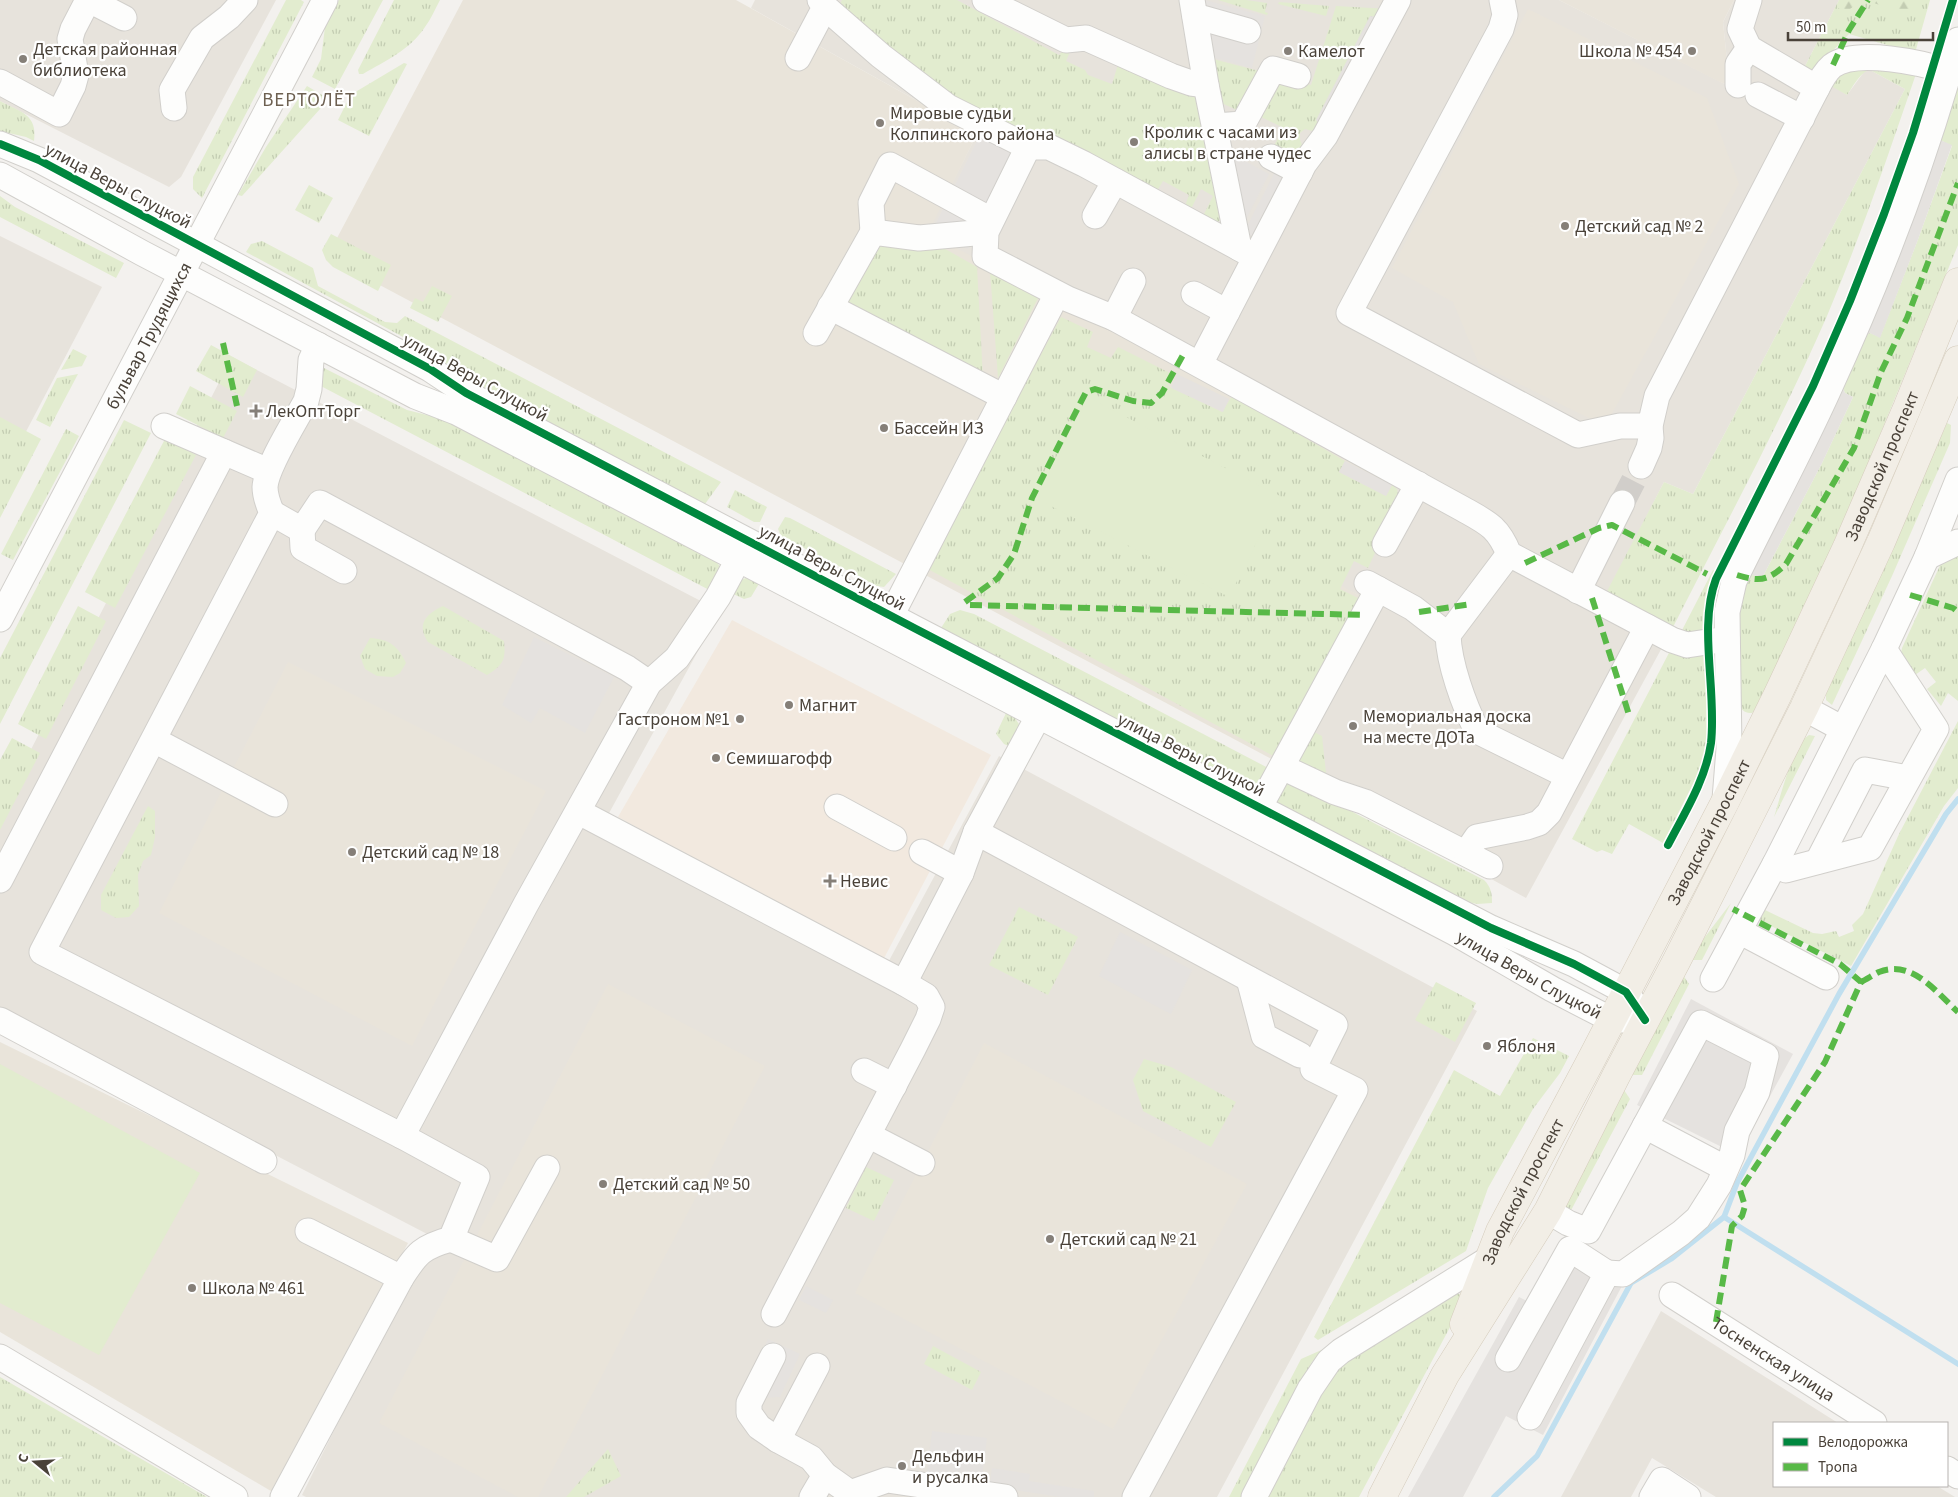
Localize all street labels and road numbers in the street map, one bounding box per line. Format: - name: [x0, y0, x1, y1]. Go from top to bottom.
- street label: улица Веры Слуцкой: [40, 137, 196, 235]
- street label: бульвар Трудящихся: [100, 258, 198, 414]
- street label: улица Веры Слуцкой: [398, 328, 552, 428]
- street label: Заводской проспект: [1838, 387, 1925, 545]
- street label: улица Веры Слуцкой: [754, 519, 910, 617]
- street label: улица Веры Слуцкой: [1113, 707, 1269, 803]
- street label: Заводской проспект: [1661, 755, 1757, 910]
- street label: улица Веры Слуцкой: [1452, 924, 1606, 1025]
- street label: Заводской проспект: [1476, 1114, 1570, 1269]
- street label: Тосненская улица: [1707, 1311, 1840, 1408]

